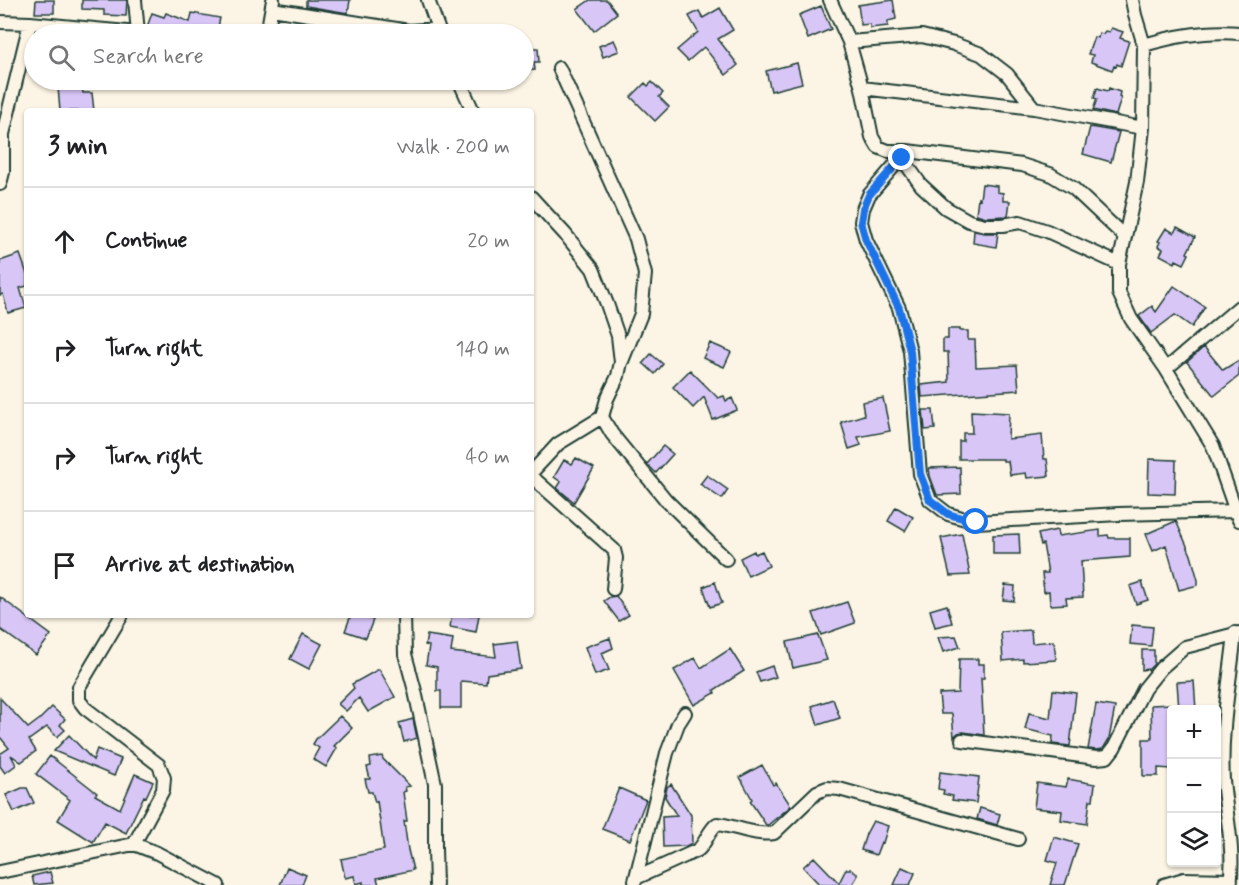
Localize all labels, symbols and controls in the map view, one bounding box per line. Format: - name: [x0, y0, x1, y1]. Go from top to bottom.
- search box: [24, 24, 534, 90]
- icon: search: [45, 41, 78, 74]
- text: Search here: [93, 43, 204, 71]
- text: 3 min: [48, 130, 108, 164]
- text: Walk · 200 m: [397, 134, 510, 161]
- route end: [888, 144, 914, 170]
- icon: ahead: [48, 225, 81, 258]
- text: Continue: [105, 227, 187, 255]
- text: 20 m: [467, 228, 510, 255]
- icon: right: [48, 333, 81, 366]
- text: Turn right: [105, 335, 203, 363]
- text: 140 m: [456, 336, 510, 363]
- icon: right: [48, 441, 81, 474]
- text: Turn right: [105, 443, 203, 471]
- text: 40 m: [466, 444, 510, 471]
- route start: [962, 508, 988, 534]
- icon: arrive: [48, 549, 81, 582]
- text: Arrive at destination: [105, 551, 295, 579]
- map controls: [1167, 705, 1221, 867]
- button: +: [1167, 705, 1221, 759]
- button: −: [1167, 759, 1221, 813]
- button: layers: [1167, 813, 1221, 867]

